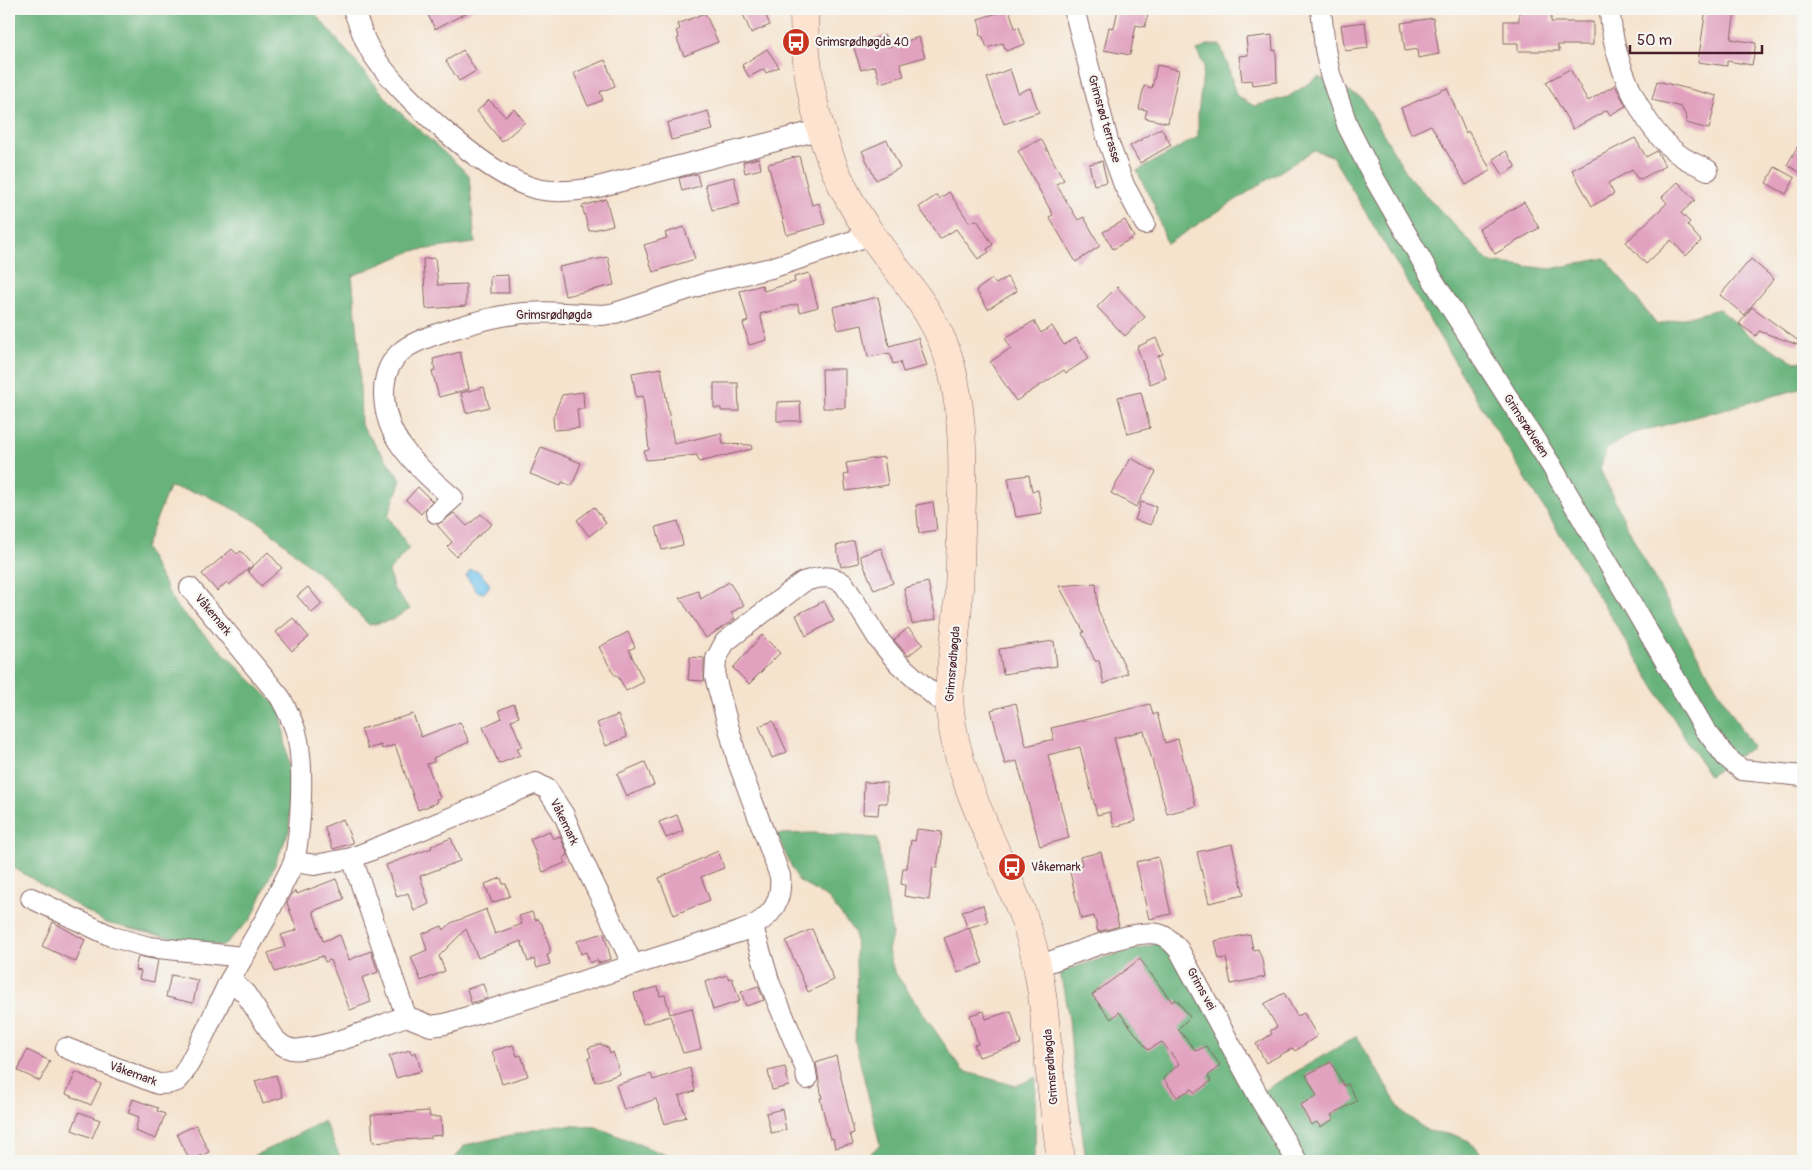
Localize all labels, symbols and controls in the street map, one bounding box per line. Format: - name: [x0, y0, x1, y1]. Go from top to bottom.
- scale bar: [1630, 22, 1762, 54]
- bus stop icon: Grimsrødhøgda 40: [781, 27, 811, 57]
- text: 50 m: [1637, 31, 1672, 50]
- place label: Grimsrødhøgda 40: [815, 35, 909, 50]
- street label: Grimsrød terrasse: [1084, 73, 1124, 165]
- street label: Grimsrødhøgda: [516, 308, 592, 323]
- street label: Grimsrødveien: [1500, 392, 1552, 461]
- street label: Våkemark: [191, 591, 235, 639]
- street label: Grimsrødhøgda: [942, 625, 964, 703]
- street label: Våkemark: [546, 796, 582, 848]
- bus stop icon: Våkemark: [997, 852, 1027, 882]
- place label: Våkemark: [1031, 860, 1081, 875]
- street label: Grims vei: [1183, 965, 1219, 1013]
- street label: Grimsrødhøgda: [1040, 1028, 1062, 1106]
- street label: Våkemark: [107, 1058, 159, 1090]

